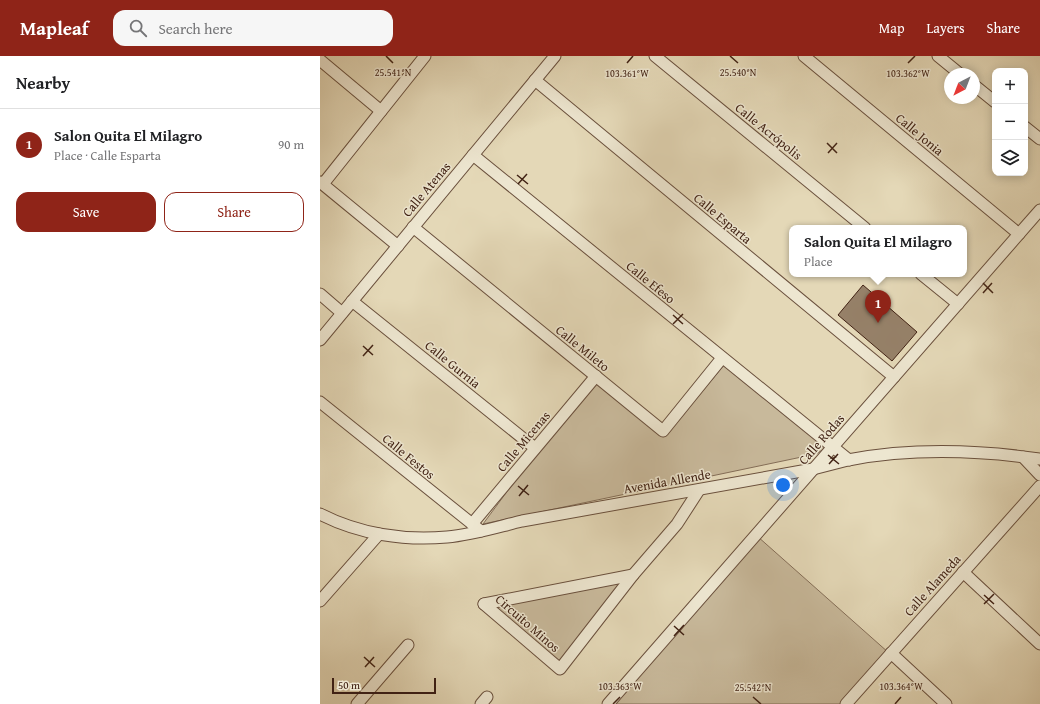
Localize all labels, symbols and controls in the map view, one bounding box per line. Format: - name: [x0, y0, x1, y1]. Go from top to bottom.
- search box: [113, 10, 393, 46]
- text: Mapleaf: [20, 14, 89, 42]
- icon: search: [127, 17, 149, 39]
- text: Search here: [159, 18, 233, 39]
- text: Map: [879, 18, 905, 38]
- text: Layers: [927, 18, 965, 38]
- text: Share: [987, 18, 1020, 38]
- text: 25.541°N: [375, 65, 412, 80]
- text: 25.540°N: [720, 65, 757, 80]
- text: 103.361°W: [605, 66, 649, 81]
- text: 103.362°W: [886, 66, 930, 81]
- north arrow: [944, 68, 980, 104]
- map controls: [992, 68, 1028, 176]
- button: +: [992, 68, 1028, 104]
- text: Nearby: [16, 70, 70, 95]
- street label: Calle Acrópolis: [731, 98, 806, 164]
- button: −: [992, 104, 1028, 140]
- street label: Calle Jonia: [892, 109, 948, 161]
- text: Salon Quita El Milagro: [54, 125, 202, 146]
- text: 1: [26, 135, 32, 154]
- text: 90 m: [278, 135, 304, 154]
- button: layers: [992, 140, 1028, 176]
- text: Place · Calle Esparta: [54, 146, 161, 165]
- street label: Calle Atenas: [398, 158, 455, 221]
- street label: Calle Esparta: [690, 188, 756, 249]
- button: Save: [16, 192, 156, 232]
- button: Share: [164, 192, 304, 232]
- popup: [789, 225, 967, 277]
- text: Salon Quita El Milagro: [804, 231, 952, 252]
- text: Place: [804, 252, 833, 271]
- street label: Calle Efeso: [622, 257, 680, 308]
- pin: 1: [865, 290, 891, 323]
- street label: Calle Mileto: [552, 321, 614, 376]
- street label: Calle Gurnia: [421, 336, 485, 393]
- street label: Calle Micenas: [492, 407, 555, 476]
- street label: Calle Rodas: [794, 410, 849, 469]
- street label: Calle Festos: [378, 429, 439, 484]
- street label: Avenida Allende: [622, 464, 712, 498]
- your location: [773, 475, 793, 495]
- street label: Calle Alameda: [900, 550, 966, 620]
- street label: Circuito Minos: [491, 590, 564, 657]
- scale bar: [332, 676, 436, 695]
- text: 50 m: [338, 677, 360, 693]
- text: 103.363°W: [598, 679, 642, 694]
- text: 103.364°W: [879, 679, 923, 694]
- text: 25.542°N: [735, 680, 772, 695]

